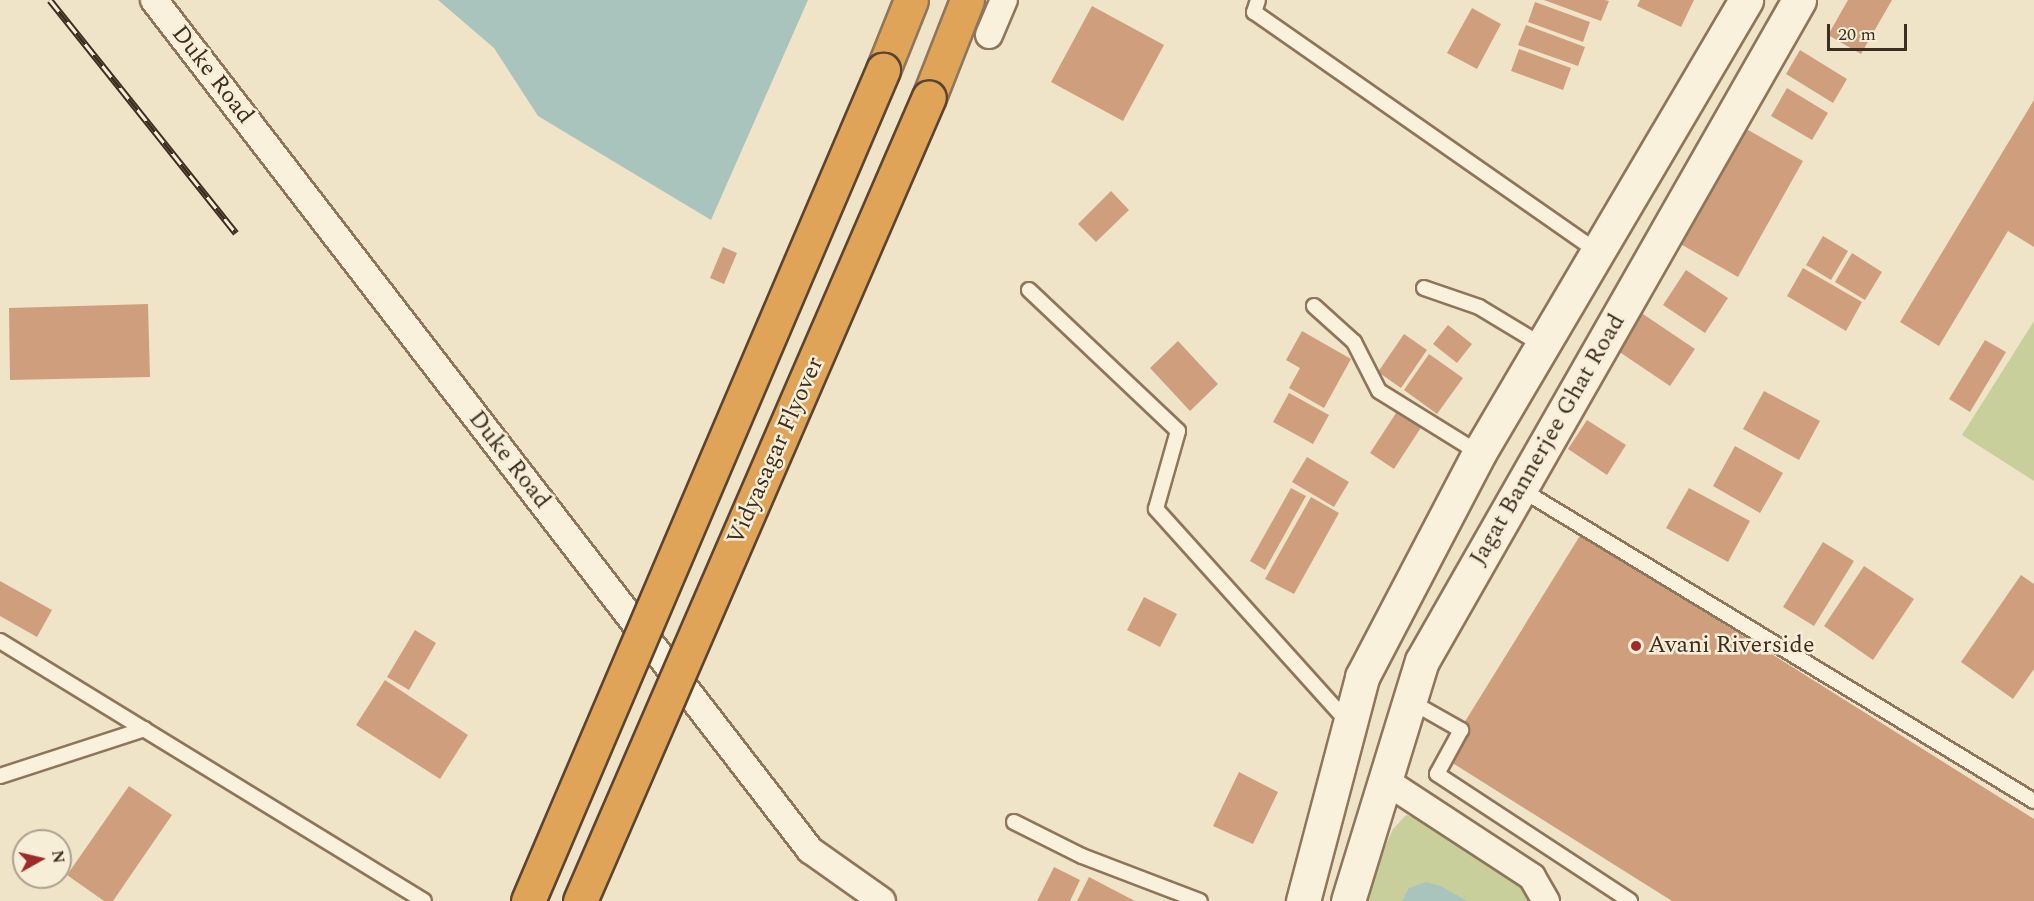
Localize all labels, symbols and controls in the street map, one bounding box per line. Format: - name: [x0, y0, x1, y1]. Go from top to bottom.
- scale bar: [1830, 12, 1910, 50]
- street label: Duke Road: [165, 20, 259, 130]
- text: 20 m: [1838, 21, 1876, 48]
- street label: Jagat Bannerjee Ghat Road: [1464, 309, 1632, 571]
- street label: Vidyasagar Flyover: [722, 353, 830, 549]
- street label: Duke Road: [462, 405, 556, 515]
- place label: Avani Riverside: [1648, 632, 1815, 660]
- marker: Avani Riverside: [1629, 639, 1643, 653]
- north arrow: [12, 829, 72, 889]
- text: N: [45, 849, 71, 865]

